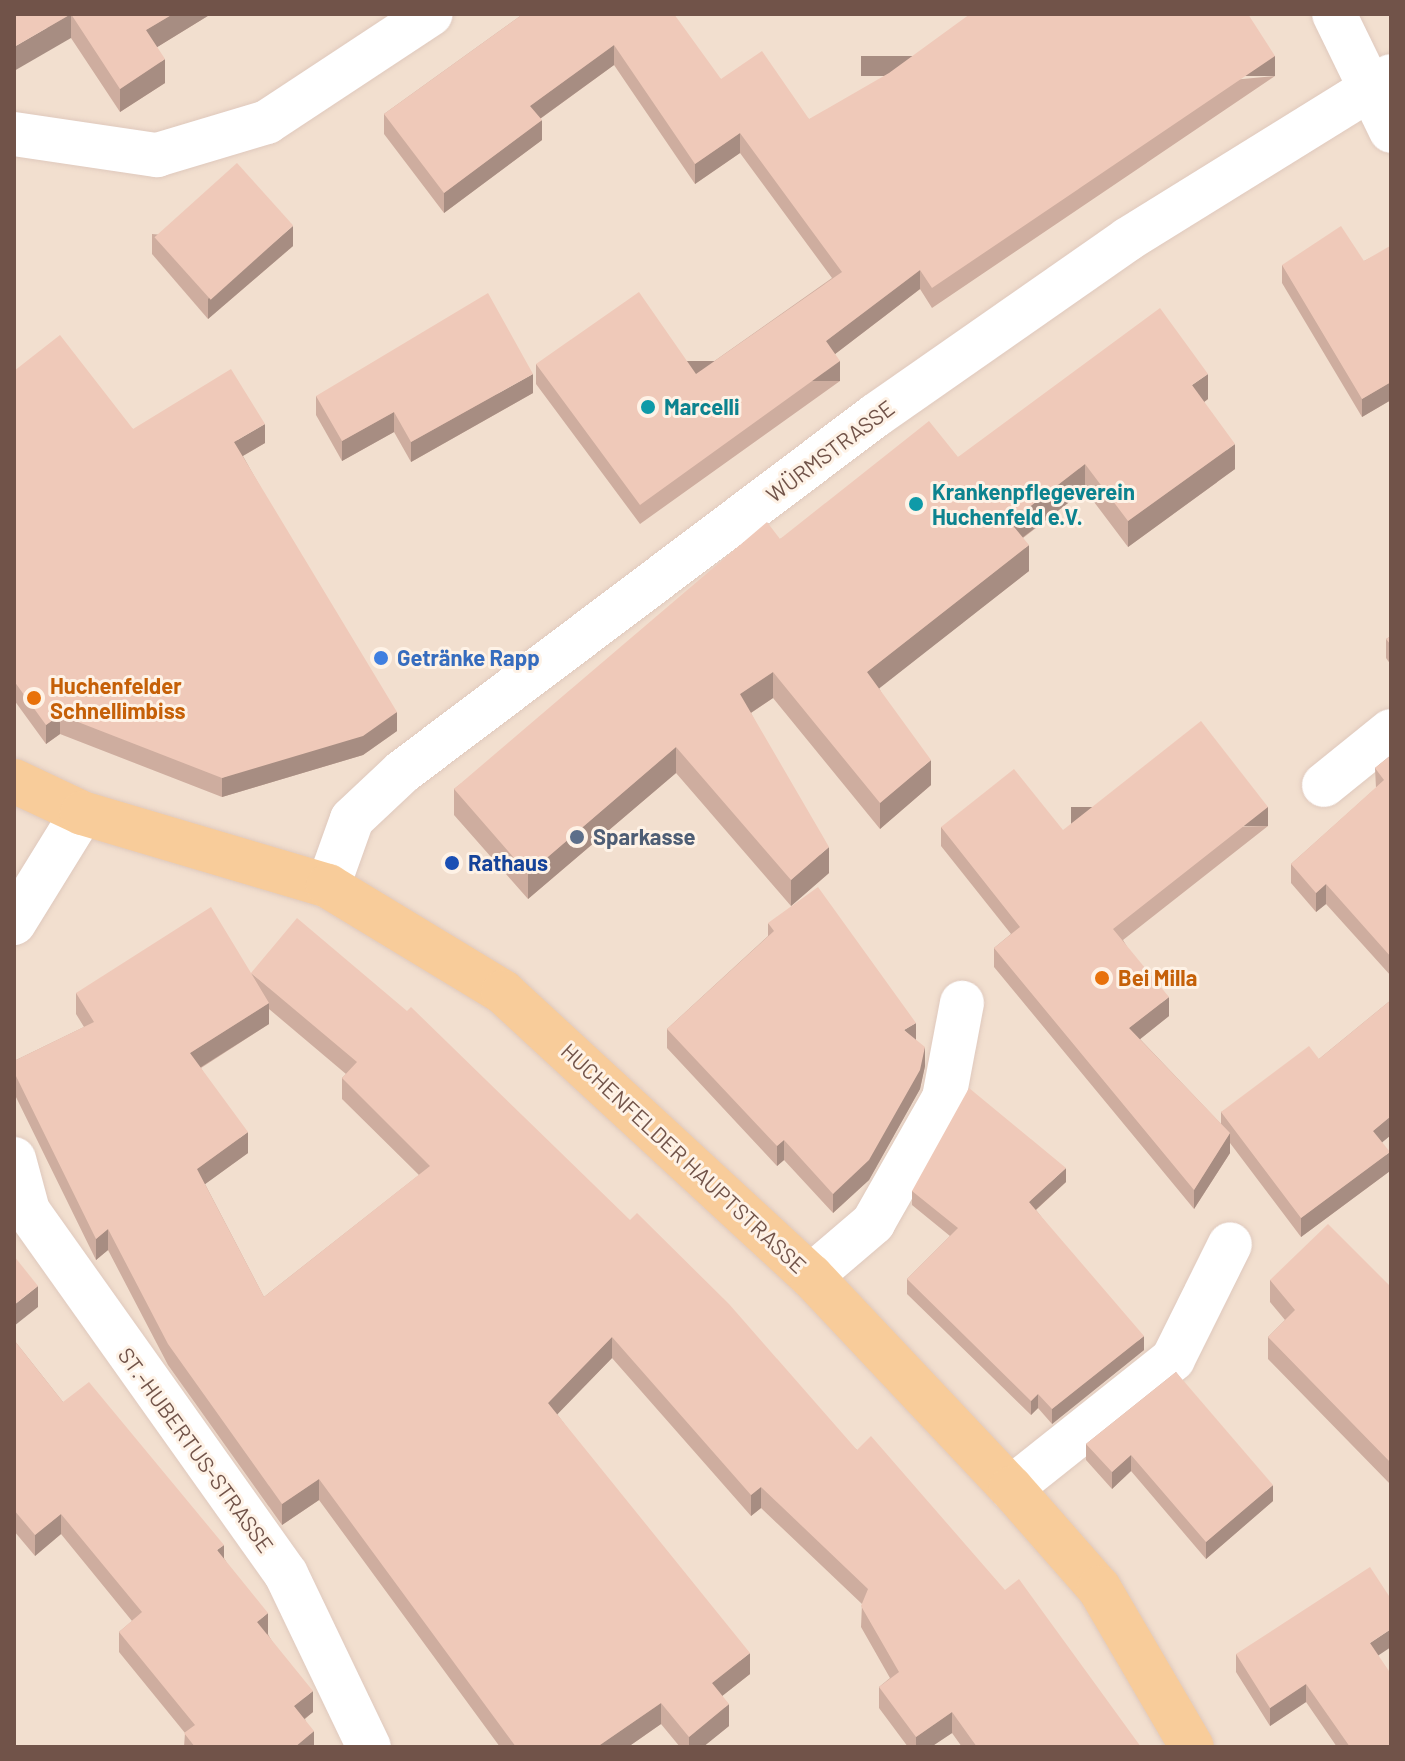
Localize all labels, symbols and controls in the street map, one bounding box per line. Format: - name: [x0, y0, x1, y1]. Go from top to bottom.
- place label: Marcelli: [664, 394, 740, 420]
- street label: WÜRMSTRASSE: [761, 394, 899, 508]
- marker: Marcelli: [639, 398, 657, 416]
- place label: Krankenpflegeverein Huchenfeld e.V.: [932, 478, 1135, 530]
- marker: Krankenpflegeverein Huchenfeld e.V.: [907, 495, 925, 513]
- place label: Getränke Rapp: [397, 645, 540, 671]
- marker: Getränke Rapp: [372, 649, 390, 667]
- place label: Huchenfelder Schnellimbiss: [50, 672, 186, 724]
- marker: Huchenfelder Schnellimbiss: [25, 689, 43, 707]
- place label: Sparkasse: [593, 824, 695, 850]
- marker: Sparkasse: [568, 828, 586, 846]
- place label: Rathaus: [468, 850, 548, 876]
- marker: Rathaus: [443, 854, 461, 872]
- place label: Bei Milla: [1118, 965, 1197, 991]
- marker: Bei Milla: [1093, 969, 1111, 987]
- street label: HUCHENFELDER HAUPTSTRASSE: [556, 1037, 812, 1279]
- street label: ST.-HUBERTUS-STRASSE: [113, 1342, 279, 1558]

